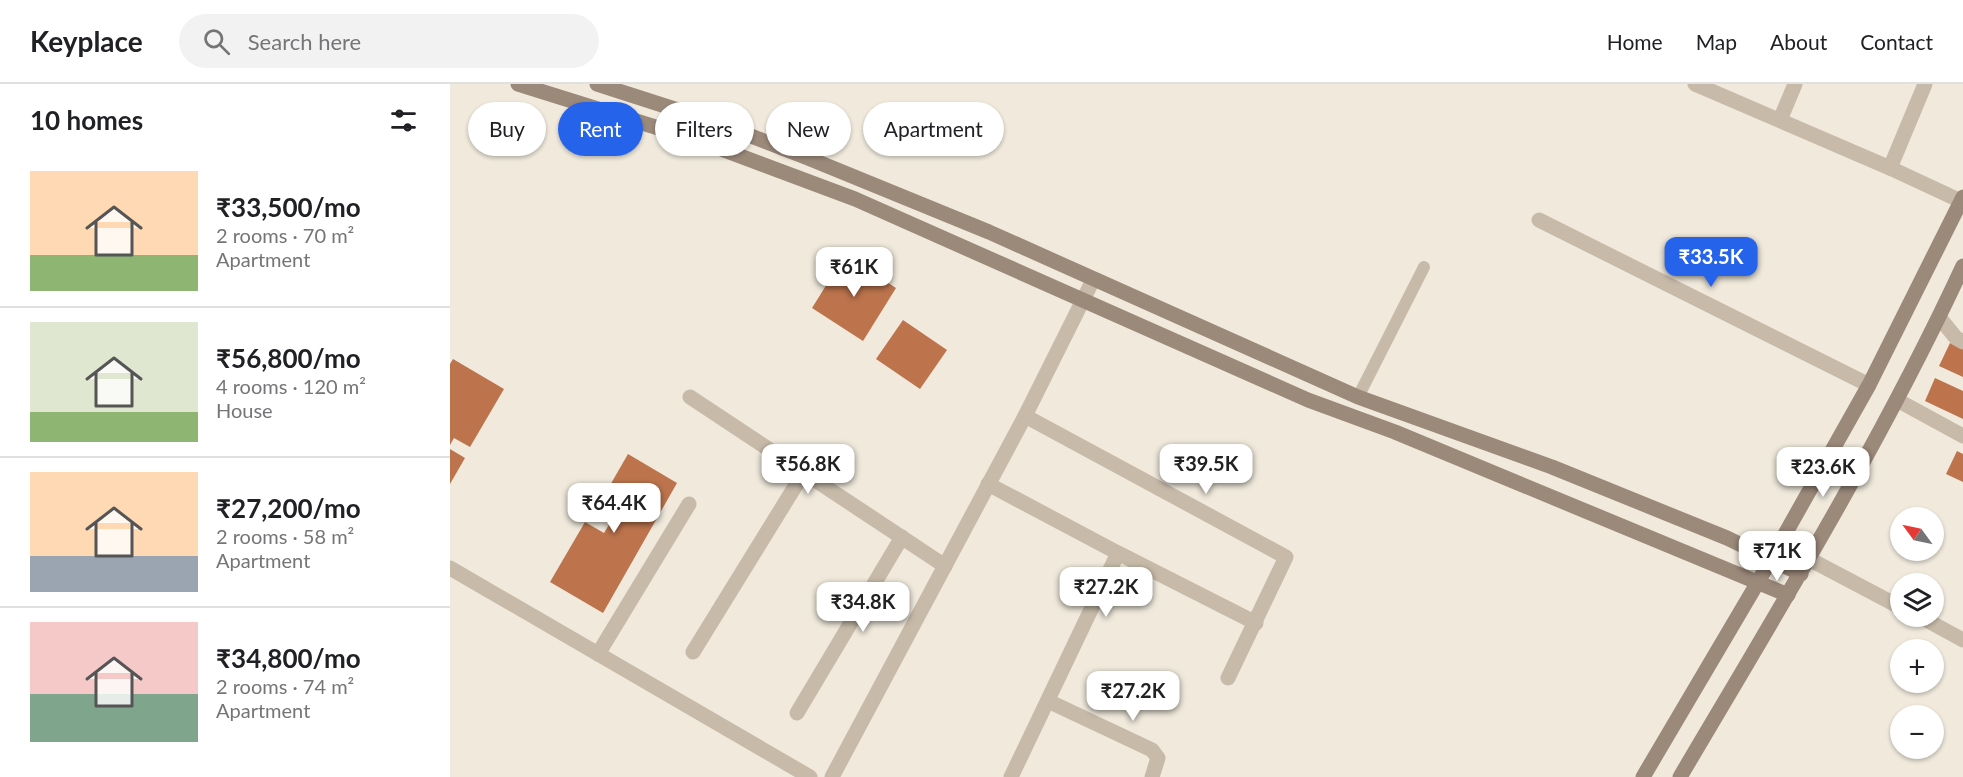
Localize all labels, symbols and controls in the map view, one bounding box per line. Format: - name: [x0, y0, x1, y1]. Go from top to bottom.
- search box: [179, 14, 599, 68]
- text: Keyplace: [30, 24, 143, 58]
- icon: search: [200, 25, 233, 58]
- text: Search here: [248, 28, 361, 55]
- text: Home: [1607, 29, 1663, 54]
- text: Map: [1696, 29, 1737, 54]
- text: About: [1770, 29, 1827, 54]
- text: Contact: [1860, 29, 1933, 54]
- chip: Buy: [468, 102, 546, 156]
- chip: Rent: [558, 102, 643, 156]
- chip: Filters: [655, 102, 754, 156]
- chip: New: [766, 102, 851, 156]
- chip: Apartment: [863, 102, 1004, 156]
- text: 10 homes: [30, 104, 143, 136]
- icon: filters: [387, 104, 420, 137]
- text: ₹33,500/mo: [216, 191, 361, 223]
- icon: home: [78, 195, 150, 267]
- text: 2 rooms · 70 m²: [216, 223, 354, 247]
- pin: ₹33.5K: [1662, 237, 1760, 288]
- text: ₹33.5K: [1679, 244, 1743, 268]
- text: Apartment: [216, 247, 310, 271]
- pin: ₹61K: [818, 247, 890, 298]
- text: ₹61K: [830, 254, 878, 278]
- text: ₹56,800/mo: [216, 342, 361, 374]
- icon: home: [78, 346, 150, 418]
- text: 4 rooms · 120 m²: [216, 374, 366, 398]
- text: House: [216, 398, 273, 422]
- pin: ₹56.8K: [759, 444, 857, 495]
- pin: ₹39.5K: [1157, 444, 1255, 495]
- pin: ₹23.6K: [1774, 447, 1872, 498]
- text: ₹56.8K: [776, 451, 840, 475]
- text: ₹39.5K: [1174, 451, 1238, 475]
- text: ₹23.6K: [1791, 454, 1855, 478]
- pin: ₹64.4K: [565, 483, 663, 534]
- text: ₹64.4K: [582, 490, 646, 514]
- text: ₹27,200/mo: [216, 492, 361, 524]
- icon: home: [78, 496, 150, 568]
- north arrow: [1890, 507, 1944, 561]
- map controls: [1890, 507, 1944, 759]
- text: 2 rooms · 58 m²: [216, 524, 354, 548]
- pin: ₹71K: [1741, 531, 1813, 582]
- text: ₹71K: [1753, 538, 1801, 562]
- text: Apartment: [216, 548, 310, 572]
- pin: ₹27.2K: [1057, 567, 1155, 618]
- button: layers: [1890, 573, 1944, 627]
- text: ₹27.2K: [1074, 574, 1138, 598]
- pin: ₹34.8K: [814, 582, 912, 633]
- text: ₹34.8K: [831, 589, 895, 613]
- button: +: [1890, 639, 1944, 693]
- text: ₹34,800/mo: [216, 642, 361, 674]
- icon: home: [78, 646, 150, 718]
- pin: ₹27.2K: [1084, 671, 1182, 722]
- text: 2 rooms · 74 m²: [216, 674, 354, 698]
- text: ₹27.2K: [1101, 678, 1165, 702]
- text: Apartment: [216, 698, 310, 722]
- button: −: [1890, 705, 1944, 759]

